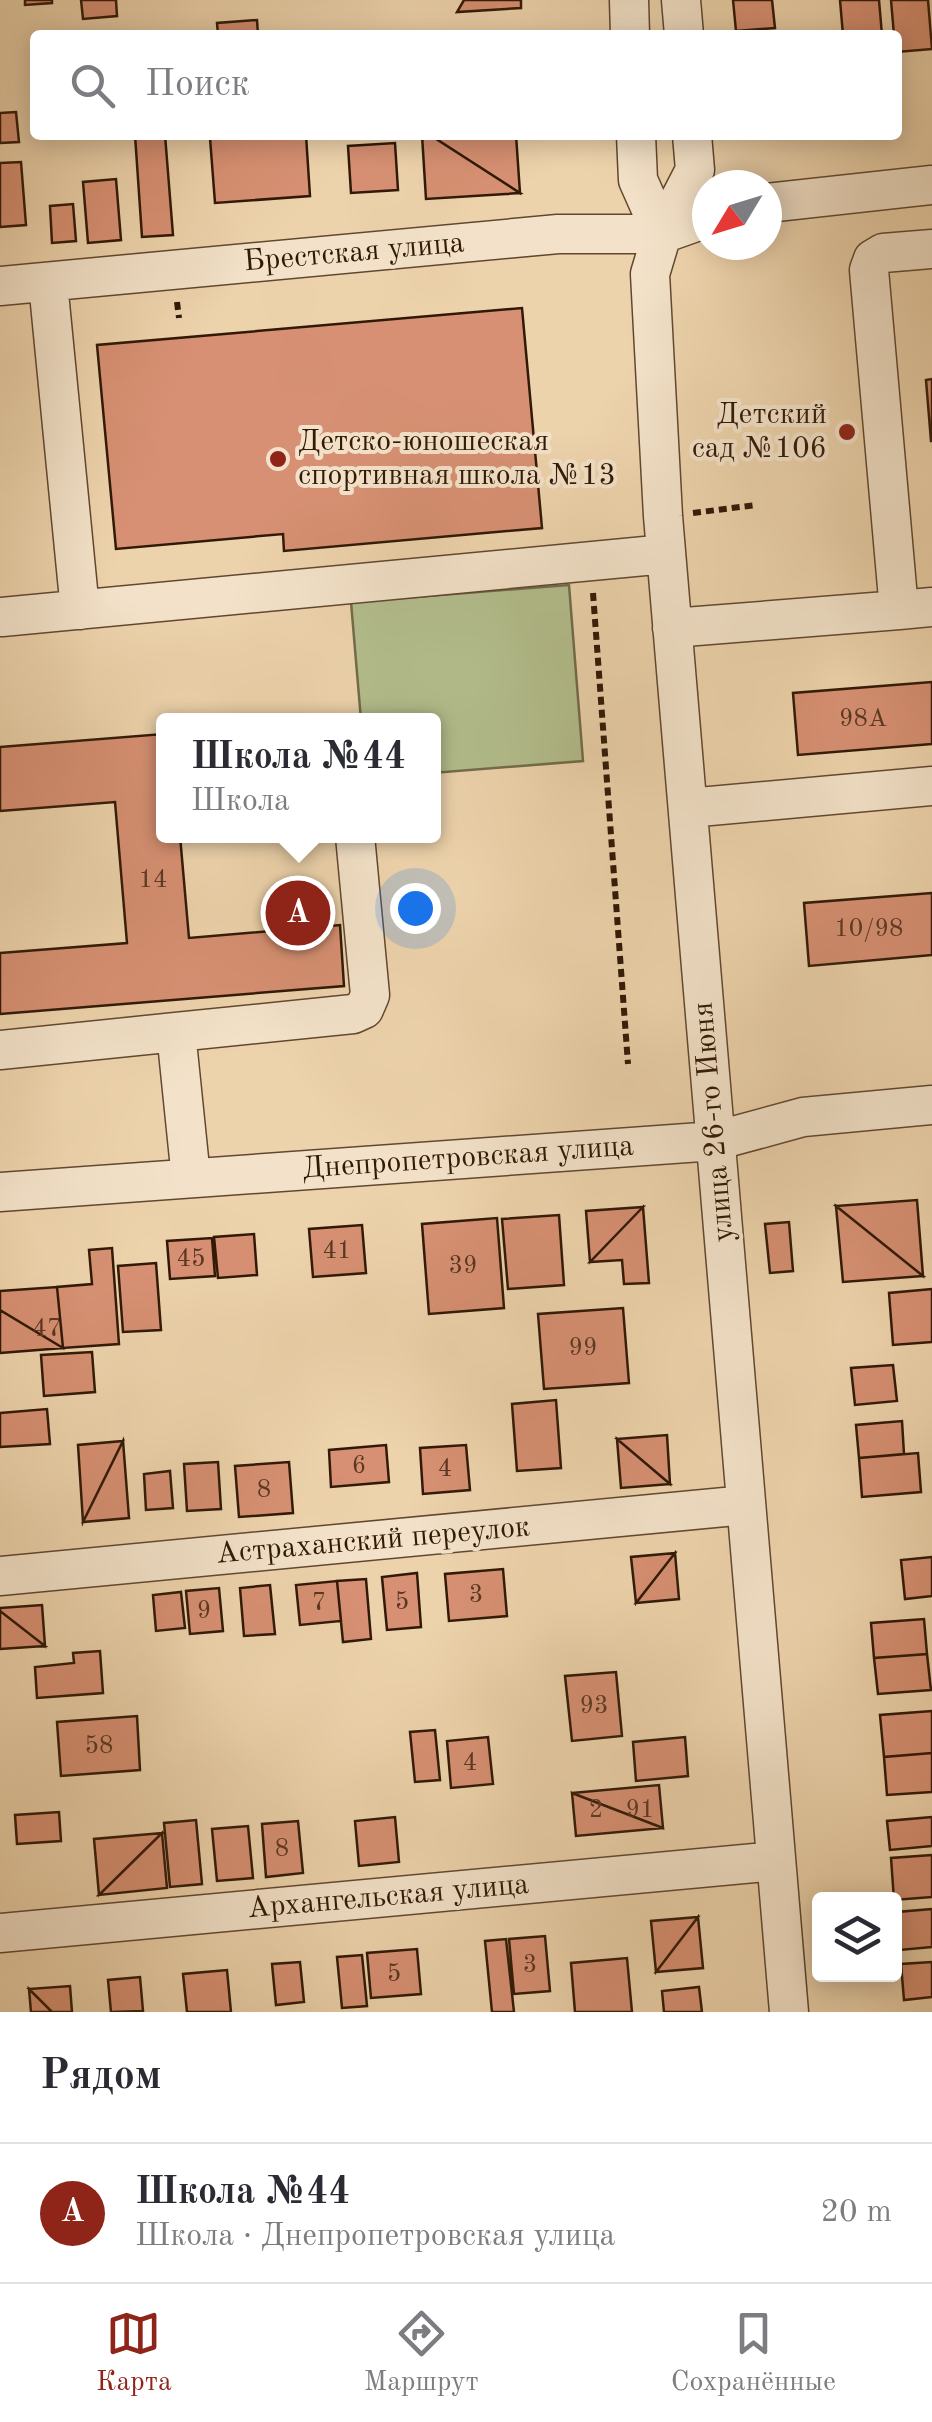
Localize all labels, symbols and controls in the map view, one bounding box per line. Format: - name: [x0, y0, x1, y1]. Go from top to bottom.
- search box: [30, 30, 902, 140]
- icon: search: [65, 58, 120, 113]
- text: Поиск: [145, 66, 250, 104]
- north arrow: [692, 170, 782, 260]
- street label: Брестская улица: [242, 228, 466, 278]
- place label: Детский сад №106: [692, 400, 827, 464]
- marker: Детский сад №106: [836, 421, 858, 443]
- place label: Детско-юношеская спортивная школа №13: [298, 427, 616, 491]
- marker: Детско-юношеская спортивная школа №13: [267, 448, 289, 470]
- house number: 98А: [839, 707, 887, 732]
- popup: [156, 713, 441, 843]
- text: Школа №44: [191, 739, 406, 777]
- text: Школа: [191, 786, 290, 818]
- house number: 14: [138, 868, 168, 893]
- pin: A: [266, 876, 330, 950]
- your location: [390, 883, 441, 934]
- house number: 10/98: [834, 917, 904, 942]
- street label: улица 26-го Июня: [689, 1001, 739, 1243]
- street label: Днепропетровская улица: [301, 1131, 635, 1185]
- house number: 41: [322, 1239, 352, 1264]
- house number: 45: [176, 1247, 206, 1272]
- house number: 39: [448, 1254, 478, 1279]
- house number: 47: [32, 1317, 62, 1342]
- house number: 99: [568, 1336, 598, 1361]
- house number: 6: [352, 1454, 366, 1479]
- house number: 4: [438, 1457, 452, 1482]
- house number: 8: [257, 1478, 271, 1503]
- street label: Астраханский переулок: [215, 1512, 531, 1570]
- house number: 3: [469, 1583, 483, 1608]
- house number: 5: [395, 1590, 409, 1615]
- house number: 7: [312, 1591, 326, 1616]
- house number: 9: [197, 1599, 211, 1624]
- house number: 93: [579, 1694, 609, 1719]
- house number: 58: [84, 1734, 114, 1759]
- house number: 4: [463, 1751, 477, 1776]
- house number: 2: [589, 1798, 603, 1823]
- house number: 91: [625, 1798, 655, 1823]
- house number: 8: [275, 1837, 289, 1862]
- street label: Архангельская улица: [246, 1870, 530, 1924]
- map controls: [812, 1892, 902, 1982]
- button: layers: [812, 1892, 902, 1982]
- house number: 3: [523, 1953, 537, 1978]
- house number: 5: [387, 1962, 401, 1987]
- text: Рядом: [40, 2056, 162, 2098]
- text: Школа №44: [135, 2174, 351, 2212]
- text: A: [60, 2197, 85, 2229]
- text: 20 m: [821, 2197, 892, 2229]
- text: Школа · Днепропетровская улица: [135, 2221, 615, 2253]
- tab: Карта: [96, 2306, 172, 2401]
- tab: Маршрут: [364, 2306, 479, 2401]
- tab: Сохранённые: [671, 2306, 836, 2401]

